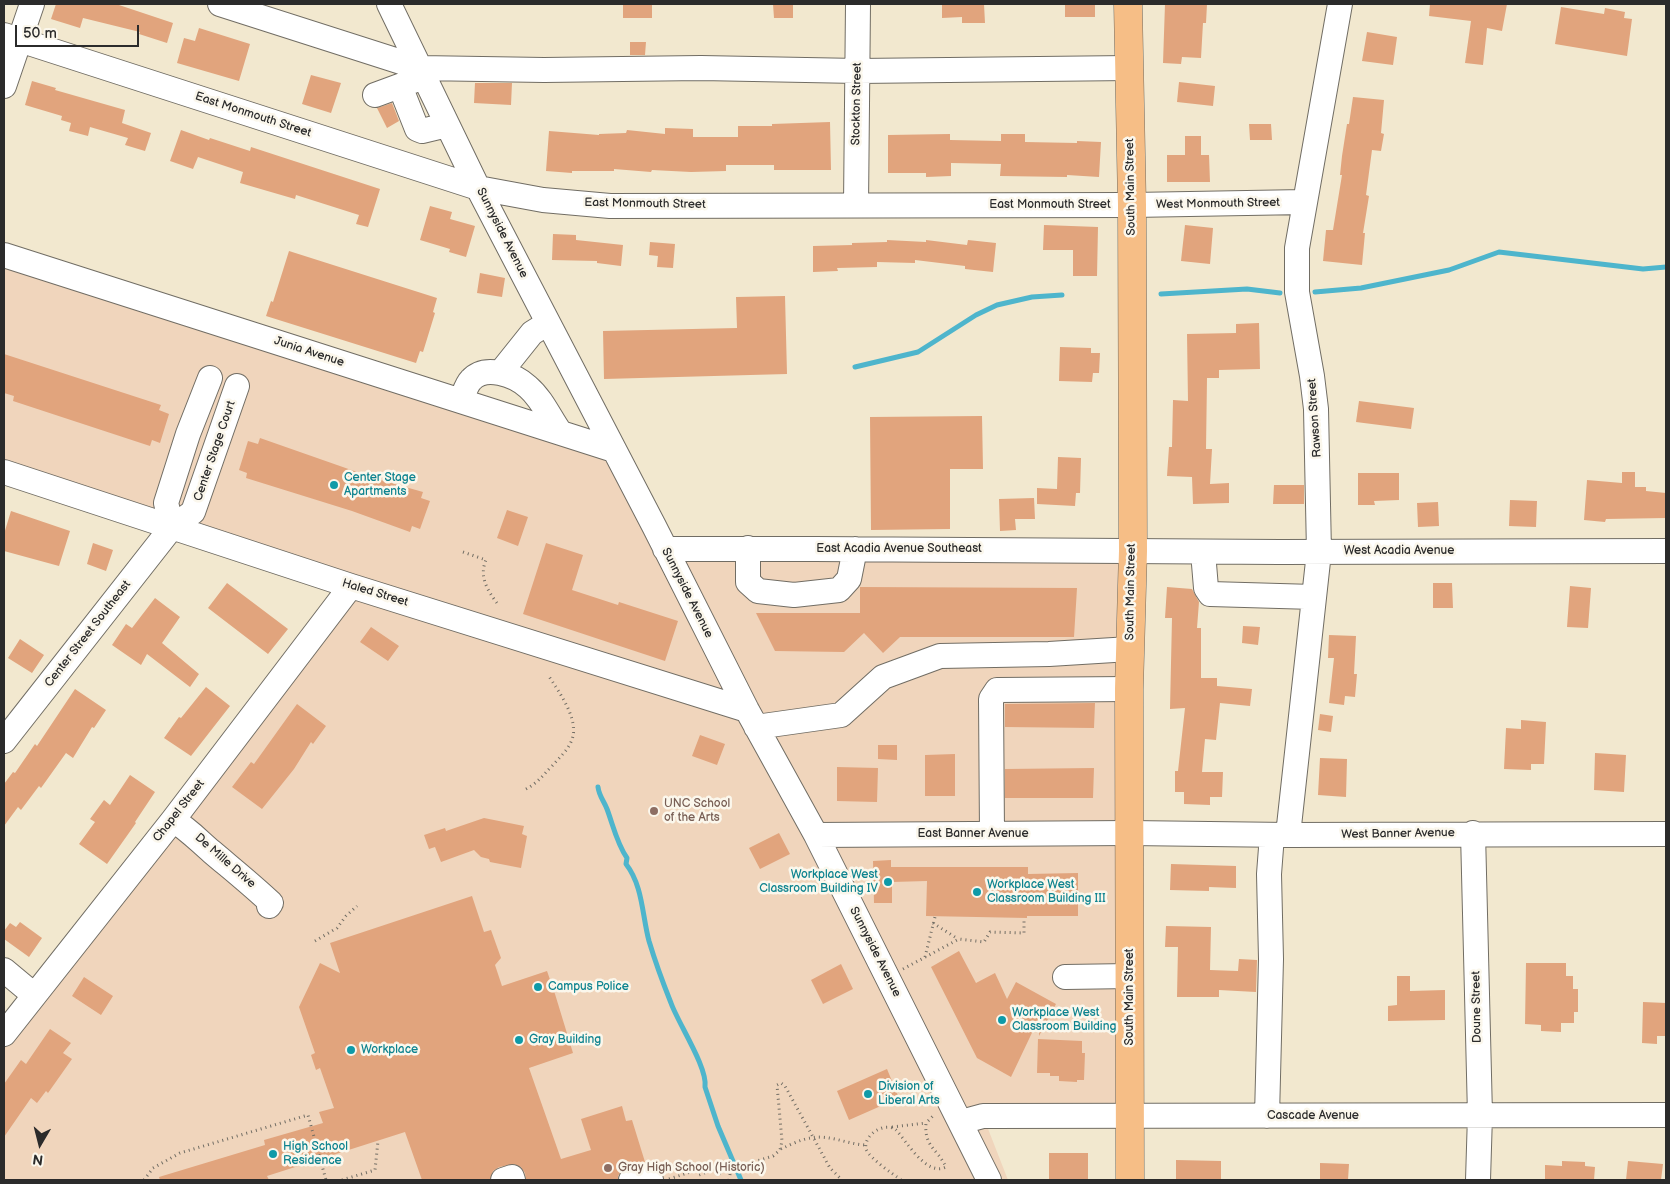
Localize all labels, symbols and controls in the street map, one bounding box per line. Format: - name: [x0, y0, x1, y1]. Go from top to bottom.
- scale bar: [18, 15, 141, 47]
- text: 50 m: [23, 24, 57, 43]
- street label: Stockton Street: [849, 62, 865, 146]
- street label: East Monmouth Street: [193, 89, 313, 141]
- street label: South Main Street: [1123, 138, 1139, 236]
- street label: Sunnyside Avenue: [473, 186, 531, 280]
- street label: East Monmouth Street: [584, 196, 706, 212]
- street label: West Monmouth Street: [1156, 196, 1280, 212]
- street label: East Monmouth Street: [989, 198, 1111, 212]
- street label: Junia Avenue: [272, 334, 346, 370]
- street label: Rawson Street: [1305, 378, 1325, 458]
- street label: Center Stage Court: [191, 399, 239, 503]
- place label: Center Stage Apartments: [344, 471, 416, 499]
- marker: Center Stage Apartments: [328, 479, 340, 491]
- street label: East Acadia Avenue Southeast: [816, 542, 982, 556]
- street label: South Main Street: [1123, 543, 1139, 641]
- street label: West Acadia Avenue: [1344, 544, 1454, 558]
- street label: Sunnyside Avenue: [658, 546, 716, 640]
- street label: Haled Street: [340, 576, 410, 610]
- street label: Center Street Southeast: [42, 578, 134, 690]
- street label: Chapel Street: [150, 777, 208, 845]
- place label: UNC School of the Arts: [664, 797, 730, 825]
- marker: UNC School of the Arts: [648, 805, 660, 817]
- street label: West Banner Avenue: [1341, 826, 1455, 842]
- street label: East Banner Avenue: [917, 827, 1029, 841]
- street label: De Mille Drive: [192, 831, 258, 891]
- place label: Workplace West Classroom Building IV: [759, 868, 878, 896]
- marker: Workplace West Classroom Building IV: [882, 876, 894, 888]
- place label: Workplace West Classroom Building III: [987, 878, 1106, 906]
- marker: Workplace West Classroom Building III: [971, 886, 983, 898]
- street label: Sunnyside Avenue: [846, 905, 904, 999]
- street label: South Main Street: [1123, 948, 1137, 1046]
- street label: Doune Street: [1469, 971, 1485, 1043]
- place label: Campus Police: [548, 980, 629, 994]
- marker: Campus Police: [532, 981, 544, 993]
- place label: Workplace West Classroom Building: [1012, 1006, 1116, 1034]
- marker: Workplace West Classroom Building: [996, 1014, 1008, 1026]
- place label: Gray Building: [529, 1033, 601, 1047]
- marker: Gray Building: [513, 1034, 525, 1046]
- place label: Workplace: [361, 1043, 418, 1057]
- marker: Workplace: [345, 1044, 357, 1056]
- place label: Division of Liberal Arts: [878, 1080, 940, 1108]
- marker: Division of Liberal Arts: [862, 1088, 874, 1100]
- street label: Cascade Avenue: [1267, 1109, 1359, 1123]
- north arrow: [15, 1119, 65, 1169]
- place label: High School Residence: [283, 1140, 348, 1168]
- marker: High School Residence: [267, 1148, 279, 1160]
- text: N: [31, 1150, 44, 1168]
- place label: Gray High School (Historic): [618, 1161, 765, 1175]
- marker: Gray High School (Historic): [602, 1162, 614, 1174]

